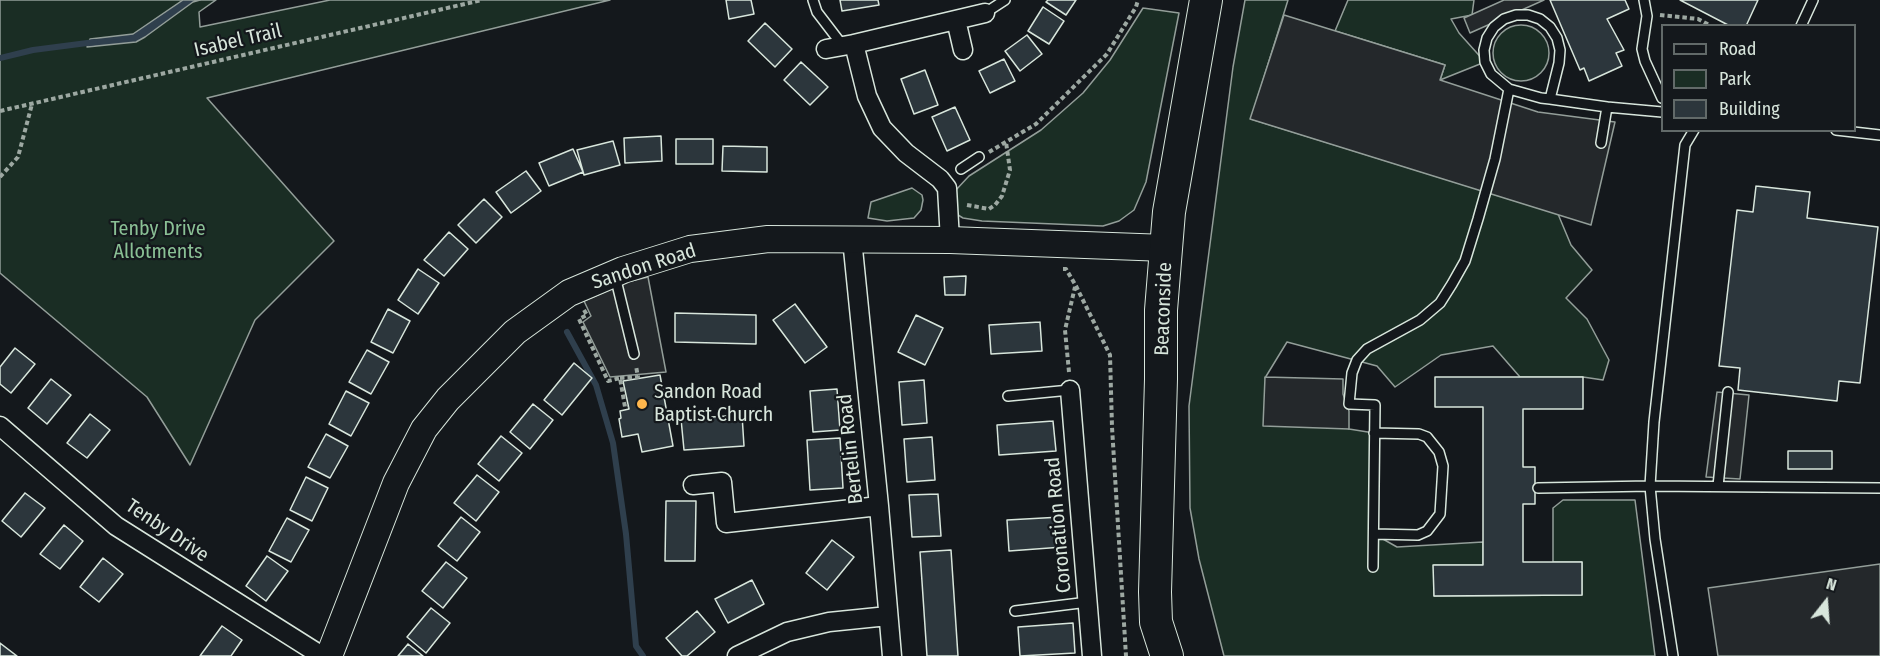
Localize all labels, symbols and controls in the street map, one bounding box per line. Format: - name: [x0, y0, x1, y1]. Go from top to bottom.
- street label: Isabel Trail: [192, 19, 284, 63]
- legend: [1661, 24, 1856, 132]
- text: Road: [1719, 38, 1756, 60]
- text: Park: [1719, 68, 1751, 90]
- text: Building: [1719, 98, 1780, 120]
- park label: Tenby Drive Allotments: [110, 217, 206, 264]
- street label: Sandon Road: [589, 239, 699, 295]
- street label: Beaconside: [1150, 262, 1178, 356]
- place label: Sandon Road Baptist Church: [654, 380, 773, 427]
- street label: Bertelin Road: [833, 393, 869, 505]
- marker: Sandon Road Baptist Church: [635, 397, 649, 411]
- street label: Coronation Road: [1041, 456, 1077, 594]
- street label: Tenby Drive: [121, 494, 213, 568]
- north arrow: [1796, 572, 1856, 632]
- text: N: [1824, 574, 1839, 595]

